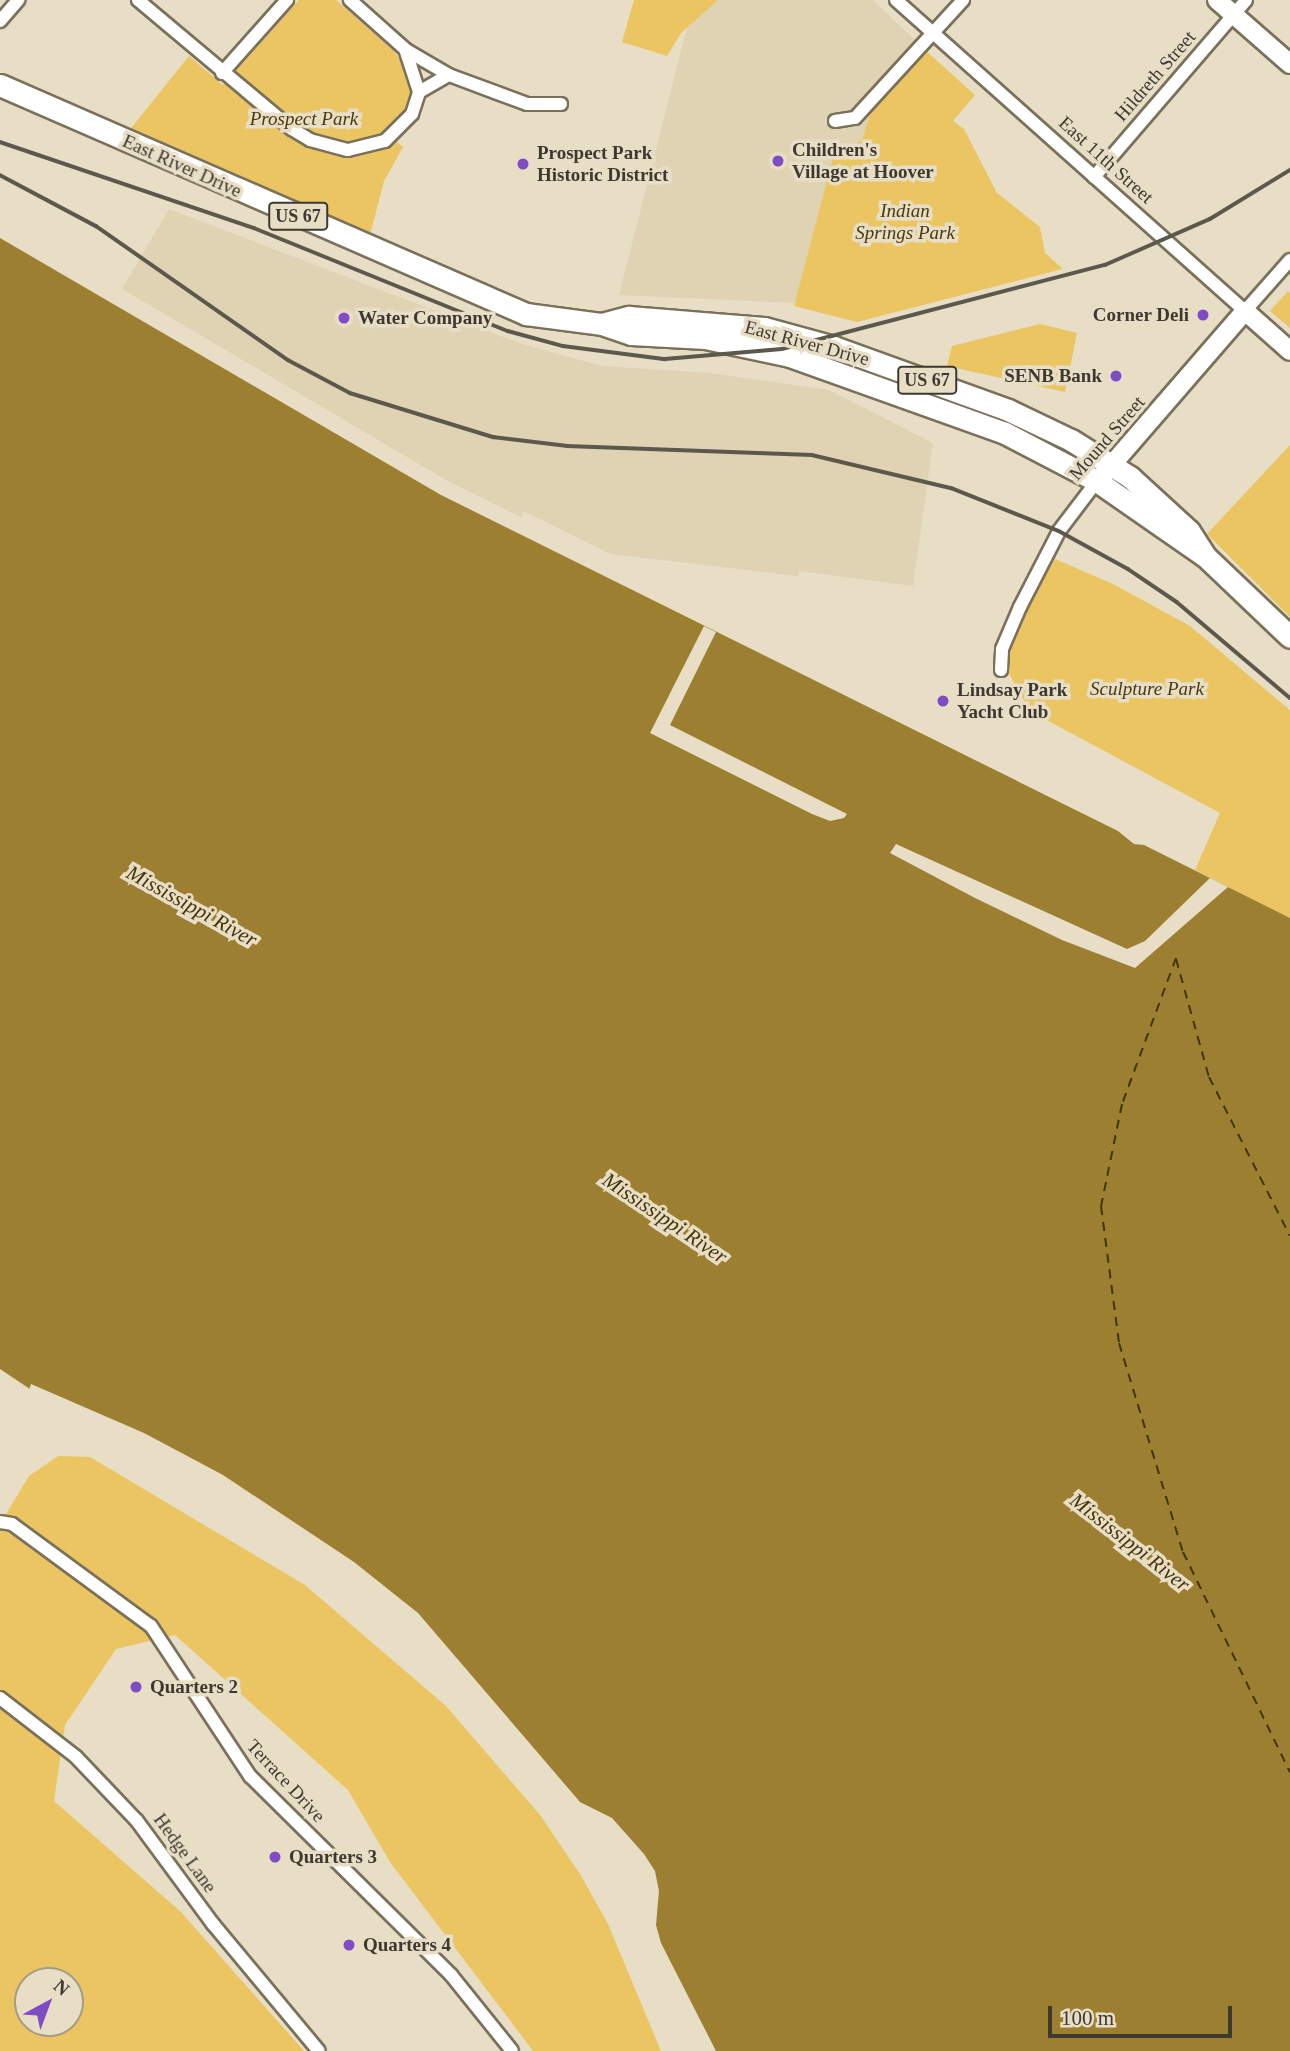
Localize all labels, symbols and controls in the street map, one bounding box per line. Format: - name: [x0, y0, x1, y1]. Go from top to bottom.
- street label: Hildreth Street: [1110, 26, 1200, 126]
- park label: Prospect Park: [250, 108, 358, 130]
- street label: East 11th Street: [1054, 112, 1158, 208]
- street label: East River Drive: [119, 130, 245, 202]
- place label: Children's Village at Hoover: [792, 139, 934, 183]
- place label: Prospect Park Historic District: [537, 142, 668, 186]
- marker: Children's Village at Hoover: [770, 153, 786, 169]
- marker: Prospect Park Historic District: [515, 156, 531, 172]
- park label: Indian Springs Park: [855, 200, 955, 244]
- road number: US 67: [266, 202, 330, 230]
- place label: Corner Deli: [1092, 304, 1189, 326]
- place label: Water Company: [358, 307, 493, 329]
- marker: Corner Deli: [1195, 307, 1211, 323]
- marker: Water Company: [336, 310, 352, 326]
- street label: East River Drive: [742, 315, 872, 371]
- place label: SENB Bank: [1004, 365, 1102, 387]
- road number: US 67: [895, 366, 958, 394]
- marker: SENB Bank: [1108, 368, 1124, 384]
- street label: Mound Street: [1064, 391, 1150, 485]
- park label: Sculpture Park: [1090, 678, 1204, 700]
- place label: Lindsay Park Yacht Club: [957, 679, 1067, 723]
- marker: Lindsay Park Yacht Club: [935, 693, 951, 709]
- water label: Mississippi River: [122, 860, 262, 952]
- water label: Mississippi River: [598, 1167, 732, 1269]
- water label: Mississippi River: [1065, 1487, 1195, 1597]
- place label: Quarters 2: [150, 1676, 238, 1698]
- marker: Quarters 2: [128, 1679, 144, 1695]
- street label: Terrace Drive: [242, 1735, 330, 1827]
- street label: Hedge Lane: [149, 1809, 221, 1897]
- place label: Quarters 3: [289, 1846, 377, 1868]
- marker: Quarters 3: [267, 1849, 283, 1865]
- place label: Quarters 4: [363, 1934, 451, 1956]
- marker: Quarters 4: [341, 1937, 357, 1953]
- north arrow: [14, 1967, 84, 2037]
- text: N: [50, 1975, 74, 2000]
- scale bar: [1052, 1992, 1236, 2036]
- text: 100 m: [1061, 2006, 1114, 2030]

